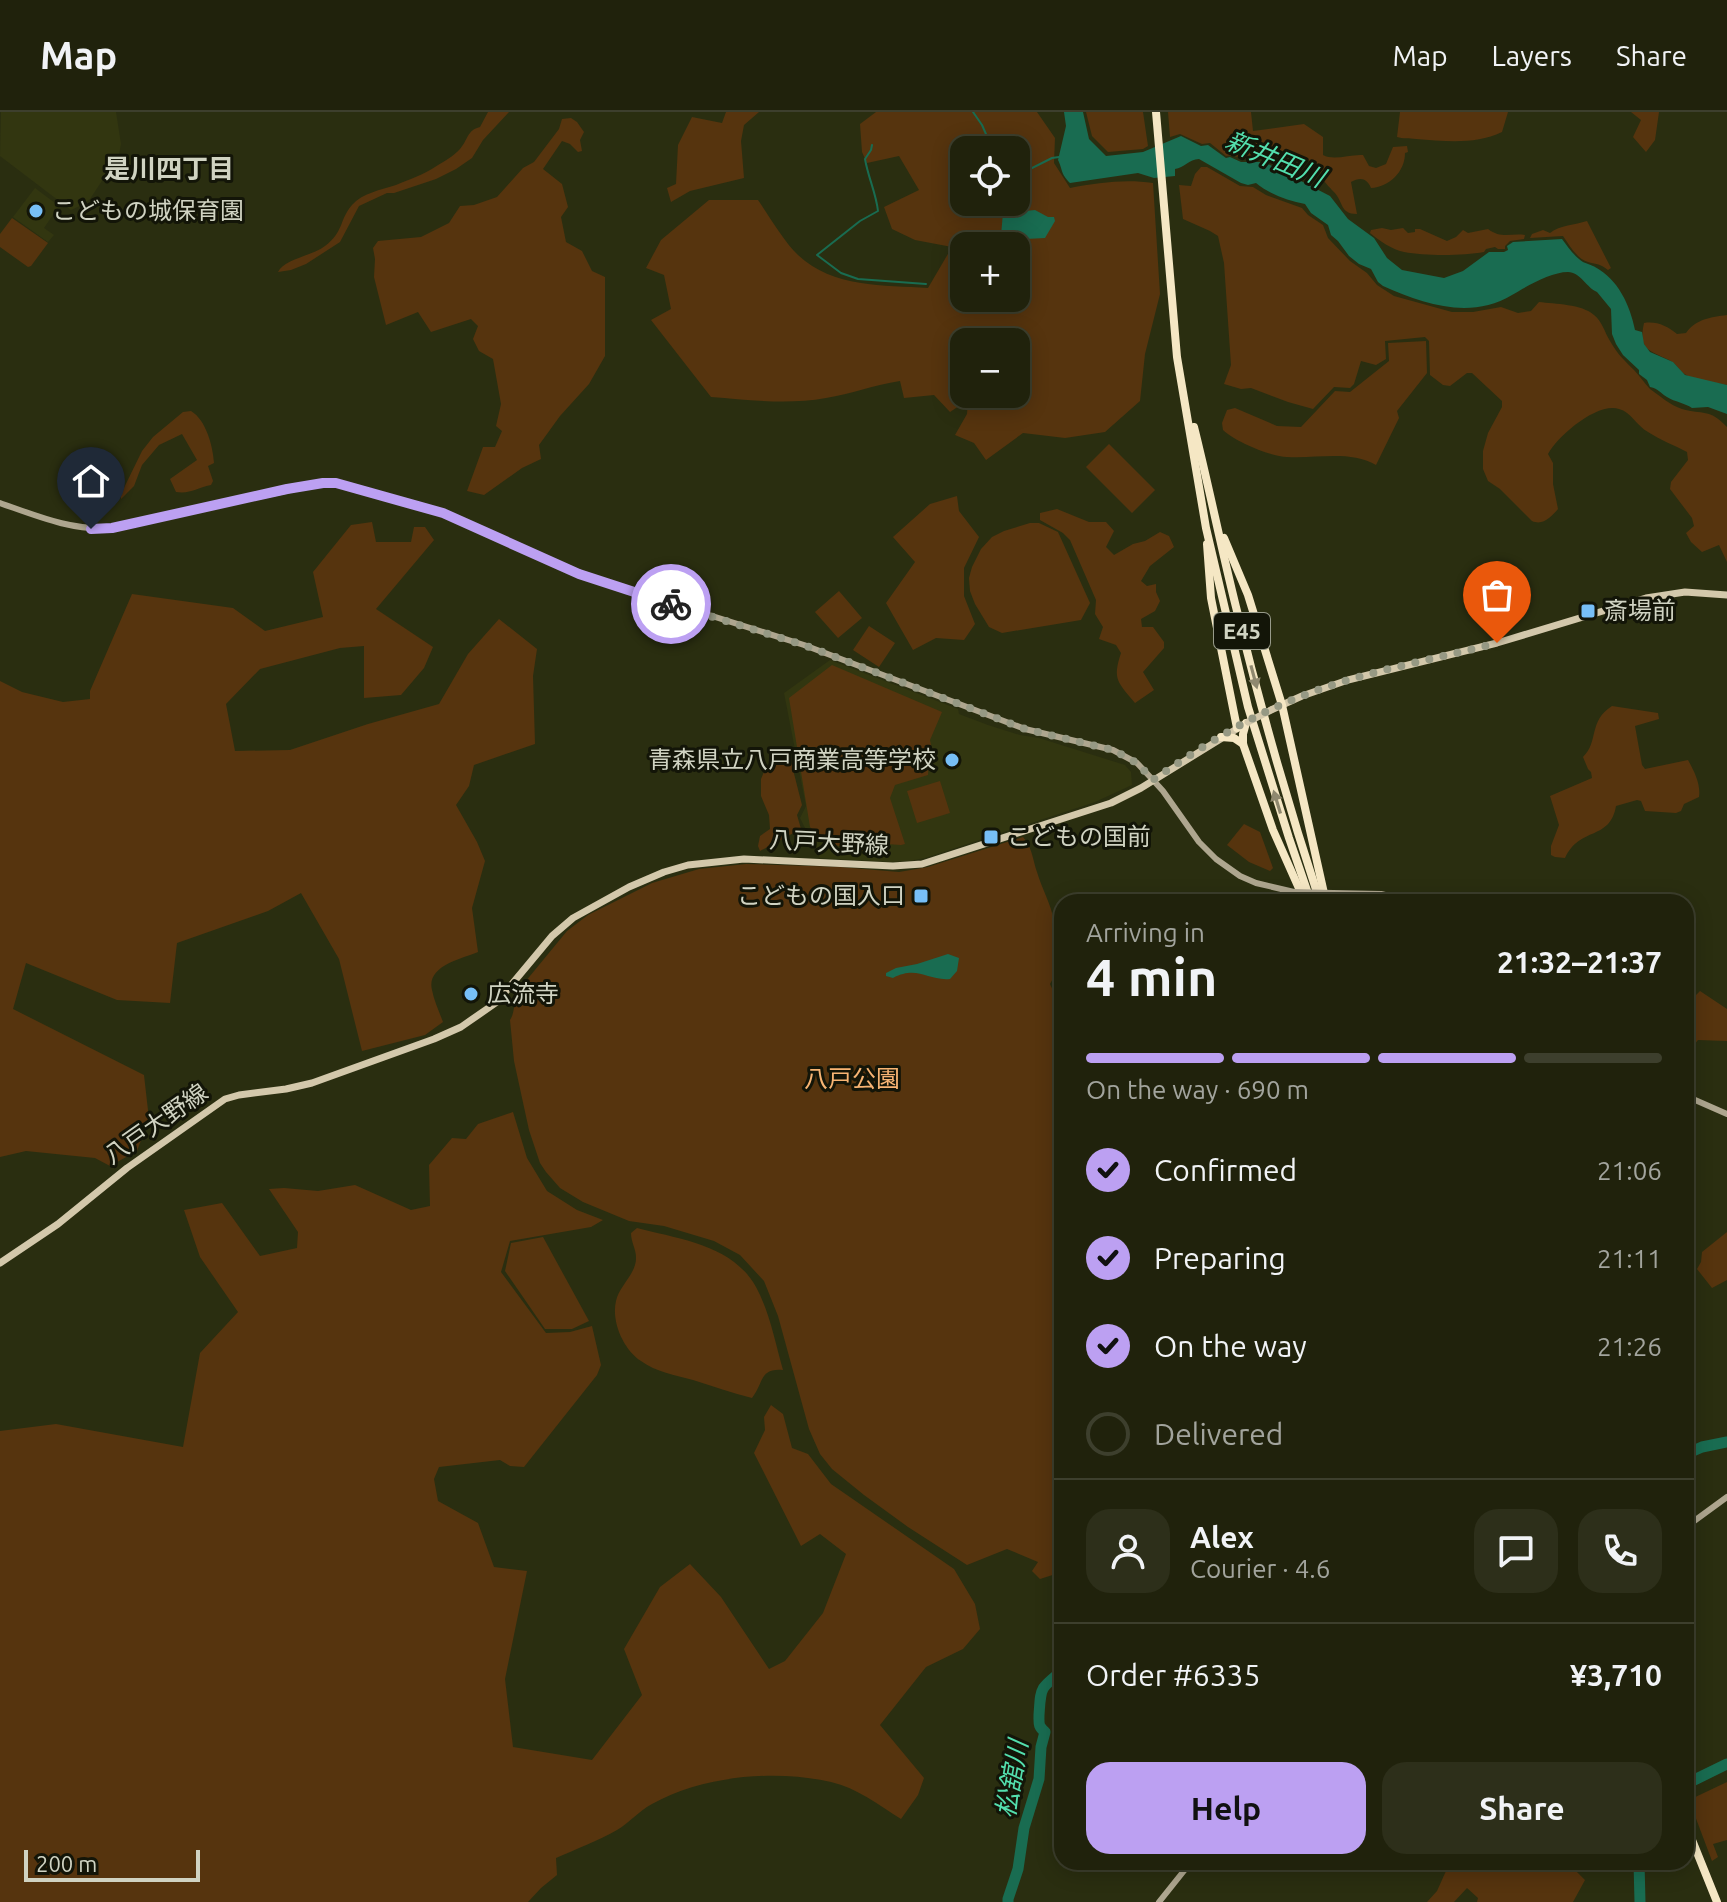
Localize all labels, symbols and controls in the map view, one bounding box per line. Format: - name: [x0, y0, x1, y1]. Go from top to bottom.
- text: Map: [40, 34, 117, 76]
- text: Map: [1392, 40, 1448, 71]
- text: Layers: [1492, 40, 1572, 71]
- text: Share: [1616, 40, 1687, 71]
- water label: 新井田川: [1222, 125, 1331, 193]
- map controls: [950, 136, 1030, 408]
- button: locate: [950, 136, 1030, 216]
- district label: 是川四丁目: [104, 154, 234, 183]
- place label: こどもの城保育園: [52, 197, 244, 224]
- marker: こどもの城保育園: [27, 202, 45, 220]
- button: +: [950, 232, 1030, 312]
- button: −: [950, 328, 1030, 408]
- pin: [57, 447, 125, 529]
- icon: home: [69, 459, 113, 503]
- pin: [1463, 561, 1531, 643]
- courier: [631, 564, 711, 644]
- icon: bag: [1475, 573, 1519, 617]
- icon: bike: [649, 582, 693, 626]
- place label: 斎場前: [1604, 597, 1676, 624]
- marker: 斎場前: [1579, 602, 1597, 620]
- road number: E45: [1214, 613, 1270, 649]
- one-way arrow: [1249, 665, 1261, 690]
- place label: 青森県立八戸商業高等学校: [648, 746, 936, 773]
- marker: 青森県立八戸商業高等学校: [943, 751, 961, 769]
- one-way arrow: [1270, 789, 1283, 813]
- place label: こどもの国前: [1007, 823, 1151, 850]
- street label: 八戸大野線: [768, 826, 890, 859]
- marker: こどもの国前: [982, 828, 1000, 846]
- place label: こどもの国入口: [737, 882, 905, 909]
- marker: こどもの国入口: [912, 887, 930, 905]
- text: Arriving in: [1086, 918, 1205, 947]
- text: 21:32–21:37: [1497, 945, 1662, 979]
- text: 4 min: [1086, 948, 1217, 1006]
- place label: 広流寺: [487, 980, 559, 1007]
- marker: 広流寺: [462, 985, 480, 1003]
- park label: 八戸公園: [804, 1065, 900, 1092]
- text: On the way · 690 m: [1086, 1075, 1309, 1104]
- street label: 八戸大野線: [99, 1078, 213, 1169]
- icon: check: [1086, 1148, 1130, 1192]
- text: Confirmed: [1154, 1153, 1297, 1187]
- text: 21:06: [1597, 1156, 1662, 1185]
- icon: check: [1086, 1236, 1130, 1280]
- text: Preparing: [1154, 1241, 1286, 1275]
- text: 21:11: [1597, 1244, 1662, 1273]
- icon: check: [1086, 1324, 1130, 1368]
- text: On the way: [1154, 1329, 1307, 1363]
- text: 21:26: [1597, 1332, 1662, 1361]
- text: Delivered: [1154, 1417, 1283, 1451]
- button: person: [1086, 1509, 1170, 1593]
- button: chat: [1474, 1509, 1558, 1593]
- button: phone: [1578, 1509, 1662, 1593]
- text: Alex: [1190, 1520, 1254, 1554]
- text: Courier · 4.6: [1190, 1554, 1330, 1583]
- text: Order #6335: [1086, 1658, 1260, 1692]
- text: ¥3,710: [1570, 1658, 1662, 1692]
- water label: 松舘川: [990, 1735, 1033, 1820]
- button: Help: [1086, 1762, 1366, 1854]
- button: Share: [1382, 1762, 1662, 1854]
- scale bar: [24, 1846, 200, 1882]
- text: 200 m: [36, 1851, 97, 1876]

